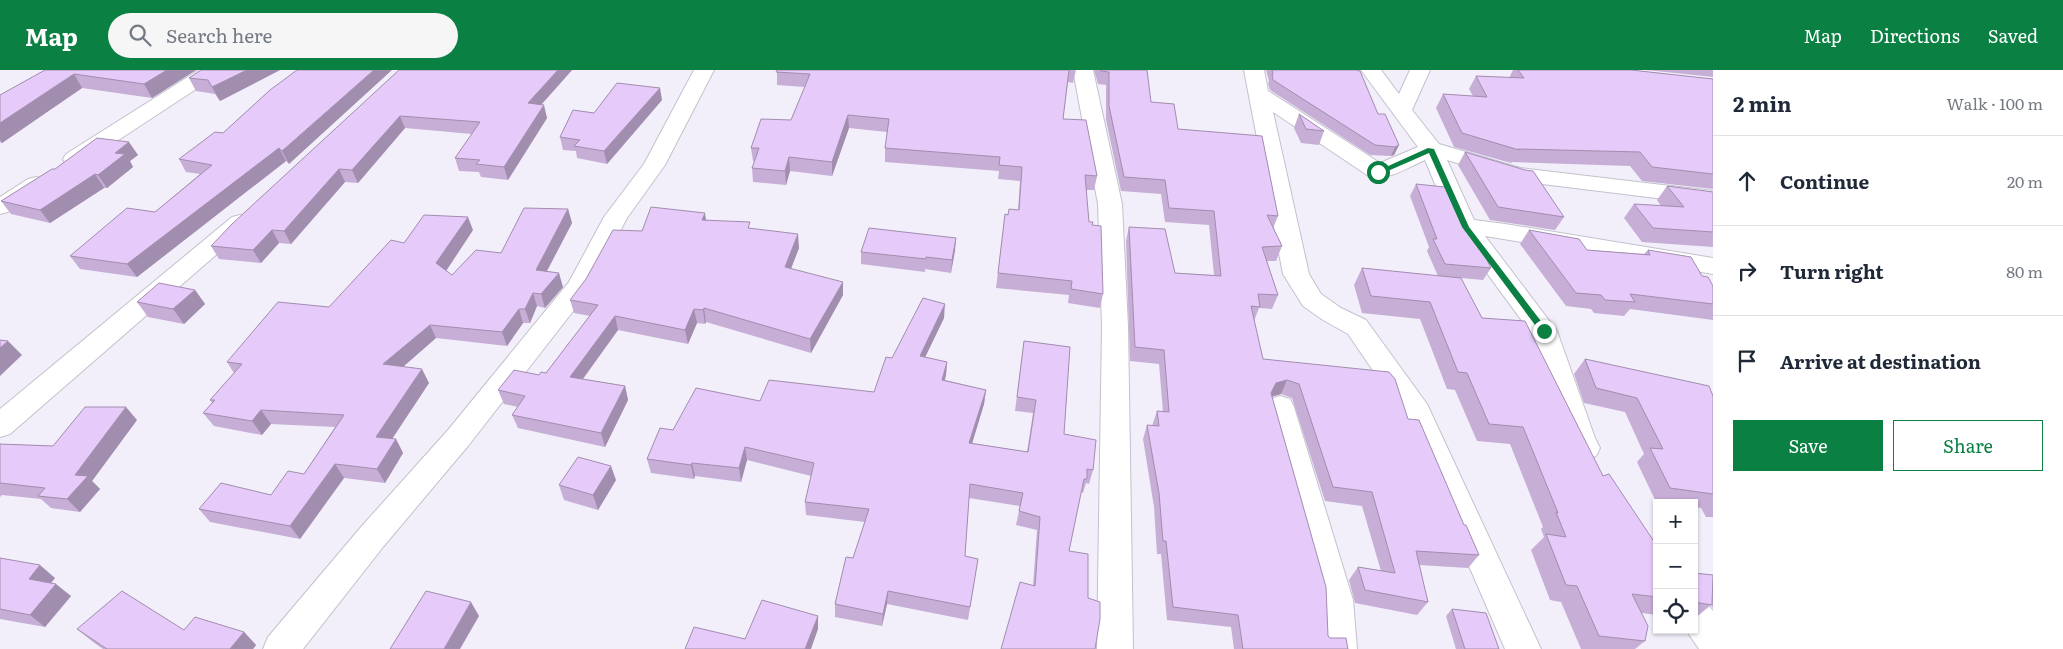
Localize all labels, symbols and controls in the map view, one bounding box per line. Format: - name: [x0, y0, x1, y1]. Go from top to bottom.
- search box: [108, 13, 458, 58]
- text: Map: [25, 18, 78, 53]
- icon: search: [126, 21, 154, 49]
- text: Search here: [166, 21, 272, 49]
- text: Map: [1804, 22, 1842, 49]
- text: Directions: [1870, 22, 1960, 49]
- text: Saved: [1988, 22, 2038, 49]
- text: 2 min: [1733, 87, 1792, 118]
- text: Walk · 100 m: [1947, 91, 2043, 115]
- route start: [1367, 161, 1390, 184]
- icon: ahead: [1733, 167, 1761, 195]
- text: Continue: [1780, 167, 1869, 195]
- text: 20 m: [2007, 169, 2043, 193]
- icon: right: [1733, 257, 1761, 285]
- text: Turn right: [1780, 257, 1884, 285]
- text: 80 m: [2006, 259, 2043, 283]
- route end: [1533, 320, 1556, 343]
- icon: arrive: [1733, 347, 1761, 375]
- text: Arrive at destination: [1780, 347, 1981, 375]
- button: Save: [1733, 420, 1883, 471]
- button: Share: [1893, 420, 2043, 471]
- map controls: [1653, 499, 1698, 634]
- button: +: [1653, 499, 1698, 544]
- button: −: [1653, 544, 1698, 589]
- button: locate: [1653, 589, 1698, 634]

